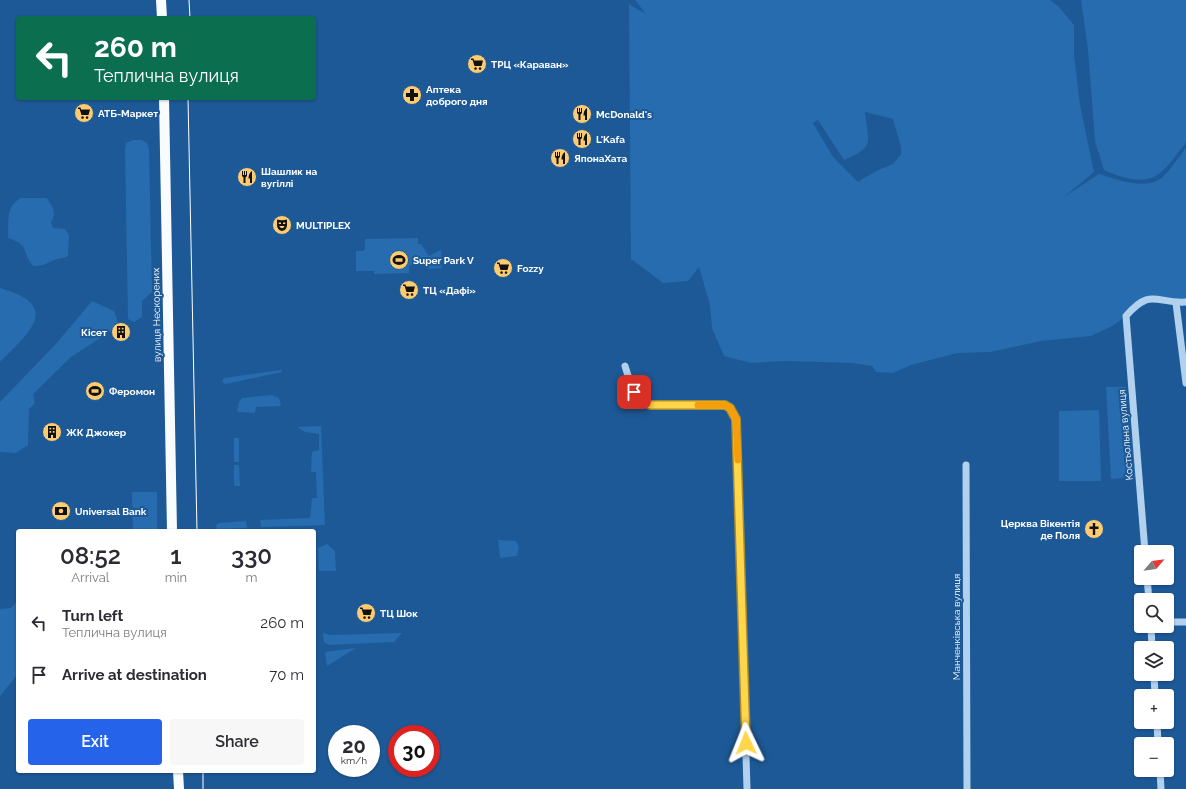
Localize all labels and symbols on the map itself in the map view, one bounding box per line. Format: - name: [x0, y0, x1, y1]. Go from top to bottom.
- supermarket icon: ТРЦ «Караван»: [466, 53, 488, 75]
- place label: ТРЦ «Караван»: [491, 59, 569, 70]
- pharmacy icon: Аптека доброго дня: [401, 84, 423, 106]
- place label: Аптека доброго дня: [426, 84, 488, 107]
- supermarket icon: АТБ-Маркет: [73, 102, 95, 124]
- restaurant icon: McDonald's: [571, 103, 593, 125]
- place label: АТБ-Маркет: [98, 108, 158, 119]
- place label: McDonald's: [596, 109, 652, 120]
- restaurant icon: L'Kafa: [571, 128, 593, 150]
- place label: L'Kafa: [596, 134, 625, 145]
- restaurant icon: ЯпонаХата: [549, 147, 571, 169]
- place label: ЯпонаХата: [574, 153, 628, 164]
- restaurant icon: Шашлик на вугіллі: [236, 166, 258, 188]
- place label: Шашлик на вугіллі: [261, 166, 317, 189]
- theatre icon: MULTIPLEX: [271, 214, 293, 236]
- place label: MULTIPLEX: [296, 220, 351, 231]
- sports icon: Super Park V: [388, 249, 410, 271]
- place label: Super Park V: [413, 255, 474, 266]
- supermarket icon: Fozzy: [492, 257, 514, 279]
- place label: Fozzy: [517, 263, 544, 274]
- street label: вулиця Нескорених: [150, 268, 163, 362]
- supermarket icon: ТЦ «Дафі»: [398, 279, 420, 301]
- place label: ТЦ «Дафі»: [423, 285, 476, 296]
- building icon: Кісет: [110, 321, 132, 343]
- place label: Кісет: [81, 327, 107, 338]
- pin: [617, 375, 651, 409]
- sports icon: Феромон: [84, 380, 106, 402]
- place label: Феромон: [109, 386, 155, 397]
- street label: Костьольна вулиця: [1116, 389, 1135, 481]
- building icon: ЖК Джокер: [41, 421, 63, 443]
- place label: ЖК Джокер: [66, 427, 127, 438]
- bank icon: Universal Bank: [50, 500, 72, 522]
- place label: Universal Bank: [75, 506, 147, 517]
- place label: Церква Вікентія де Поля: [1001, 518, 1080, 541]
- church icon: Церква Вікентія де Поля: [1083, 518, 1105, 540]
- north arrow: [1134, 545, 1174, 585]
- street label: Манченківська вулиця: [951, 574, 962, 680]
- supermarket icon: ТЦ Шок: [355, 602, 377, 624]
- place label: ТЦ Шок: [380, 608, 418, 619]
- position arrow: [725, 722, 767, 764]
- speed limit sign: 30: [388, 725, 440, 777]

